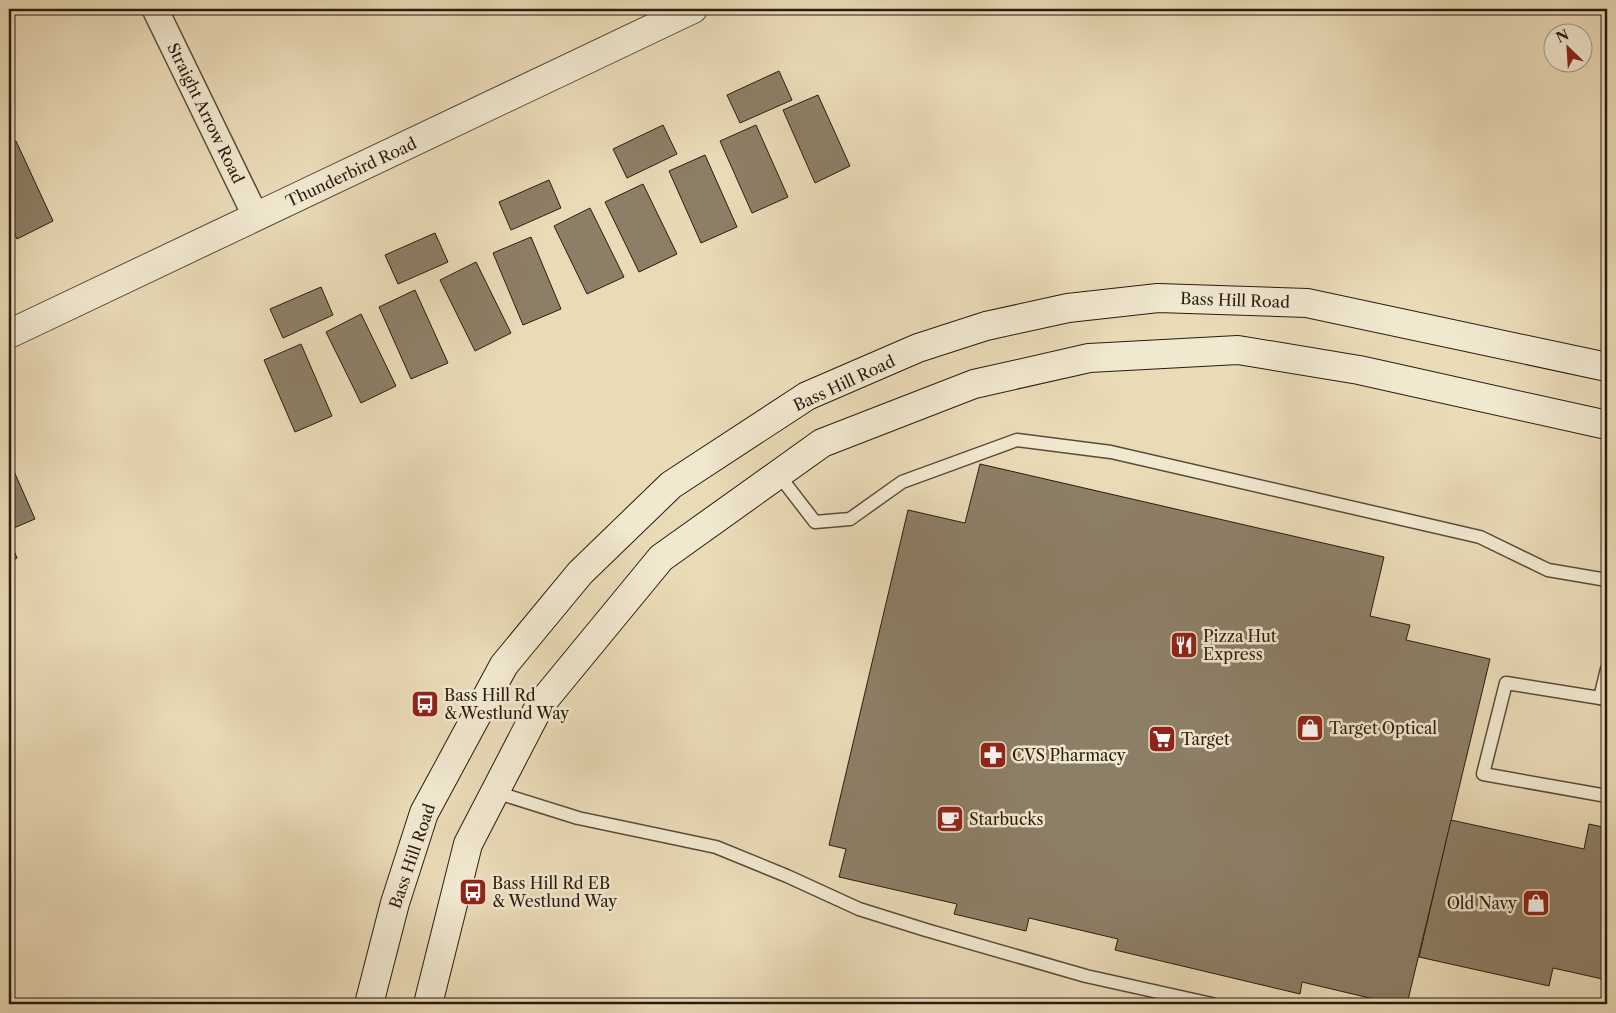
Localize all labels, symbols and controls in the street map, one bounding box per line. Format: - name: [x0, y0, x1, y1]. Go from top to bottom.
- north arrow: [1544, 22, 1594, 72]
- text: N: [1553, 25, 1572, 47]
- street label: Straight Arrow Road: [163, 39, 249, 187]
- street label: Thunderbird Road: [282, 133, 420, 211]
- street label: Bass Hill Road: [1180, 288, 1290, 312]
- street label: Bass Hill Road: [790, 351, 898, 415]
- place label: Pizza Hut Express: [1203, 626, 1277, 664]
- restaurant icon: Pizza Hut Express: [1169, 630, 1199, 660]
- place label: Bass Hill Rd & Westlund Way: [444, 685, 570, 723]
- bus stop icon: Bass Hill Rd & Westlund Way: [410, 689, 440, 719]
- shop icon: Target Optical: [1295, 713, 1325, 743]
- place label: Target Optical: [1329, 718, 1437, 738]
- supermarket icon: Target: [1147, 724, 1177, 754]
- place label: Target: [1181, 729, 1230, 749]
- pharmacy icon: CVS Pharmacy: [978, 740, 1008, 770]
- place label: CVS Pharmacy: [1012, 745, 1127, 765]
- street label: Bass Hill Road: [385, 801, 439, 911]
- cafe icon: Starbucks: [935, 804, 965, 834]
- place label: Starbucks: [969, 809, 1044, 829]
- place label: Bass Hill Rd EB & Westlund Way: [492, 873, 618, 911]
- bus stop icon: Bass Hill Rd EB & Westlund Way: [458, 877, 488, 907]
- shop icon: Old Navy: [1521, 888, 1551, 918]
- place label: Old Navy: [1447, 893, 1518, 913]

